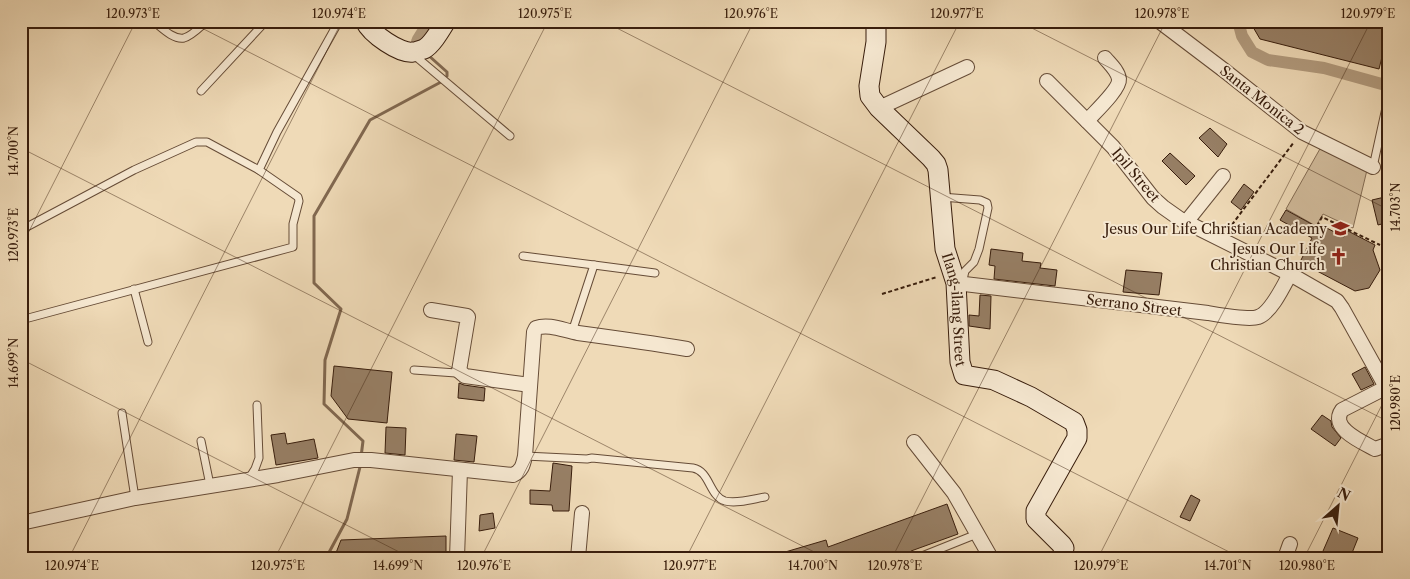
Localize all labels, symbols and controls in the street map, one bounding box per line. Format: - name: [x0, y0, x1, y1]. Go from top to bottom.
- text: 120.973°E: [106, 6, 160, 21]
- text: 120.974°E: [312, 6, 366, 21]
- text: 120.975°E: [518, 6, 572, 21]
- text: 120.976°E: [724, 6, 778, 21]
- text: 120.977°E: [930, 6, 984, 21]
- text: 120.978°E: [1135, 6, 1189, 21]
- text: 120.979°E: [1341, 6, 1395, 21]
- street label: Santa Monica 2: [1216, 61, 1308, 139]
- text: 14.700°N: [6, 126, 21, 176]
- street label: Ipil Street: [1108, 144, 1164, 206]
- text: 14.703°N: [1388, 182, 1403, 232]
- text: 120.973°E: [6, 208, 21, 262]
- school or university icon: Jesus Our Life Christian Academy: [1331, 219, 1351, 239]
- place label: Jesus Our Life Christian Academy: [1102, 220, 1327, 238]
- place label: Jesus Our Life Christian Church: [1210, 240, 1325, 274]
- church icon: Jesus Our Life Christian Church: [1329, 247, 1349, 267]
- street label: Ilang-ilang Street: [938, 250, 970, 369]
- street label: Serrano Street: [1085, 290, 1183, 320]
- text: 14.699°N: [6, 338, 21, 388]
- text: 120.980°E: [1388, 375, 1403, 431]
- north arrow: [1312, 482, 1362, 532]
- text: N: [1334, 484, 1353, 505]
- text: 120.974°E: [45, 558, 99, 573]
- text: 120.975°E: [251, 558, 305, 573]
- text: 14.699°N: [373, 558, 423, 573]
- text: 120.976°E: [457, 558, 511, 573]
- text: 120.977°E: [663, 558, 717, 573]
- text: 14.700°N: [788, 558, 838, 573]
- text: 120.978°E: [868, 558, 922, 573]
- text: 120.979°E: [1074, 558, 1128, 573]
- text: 14.701°N: [1204, 558, 1252, 573]
- text: 120.980°E: [1279, 558, 1335, 573]

